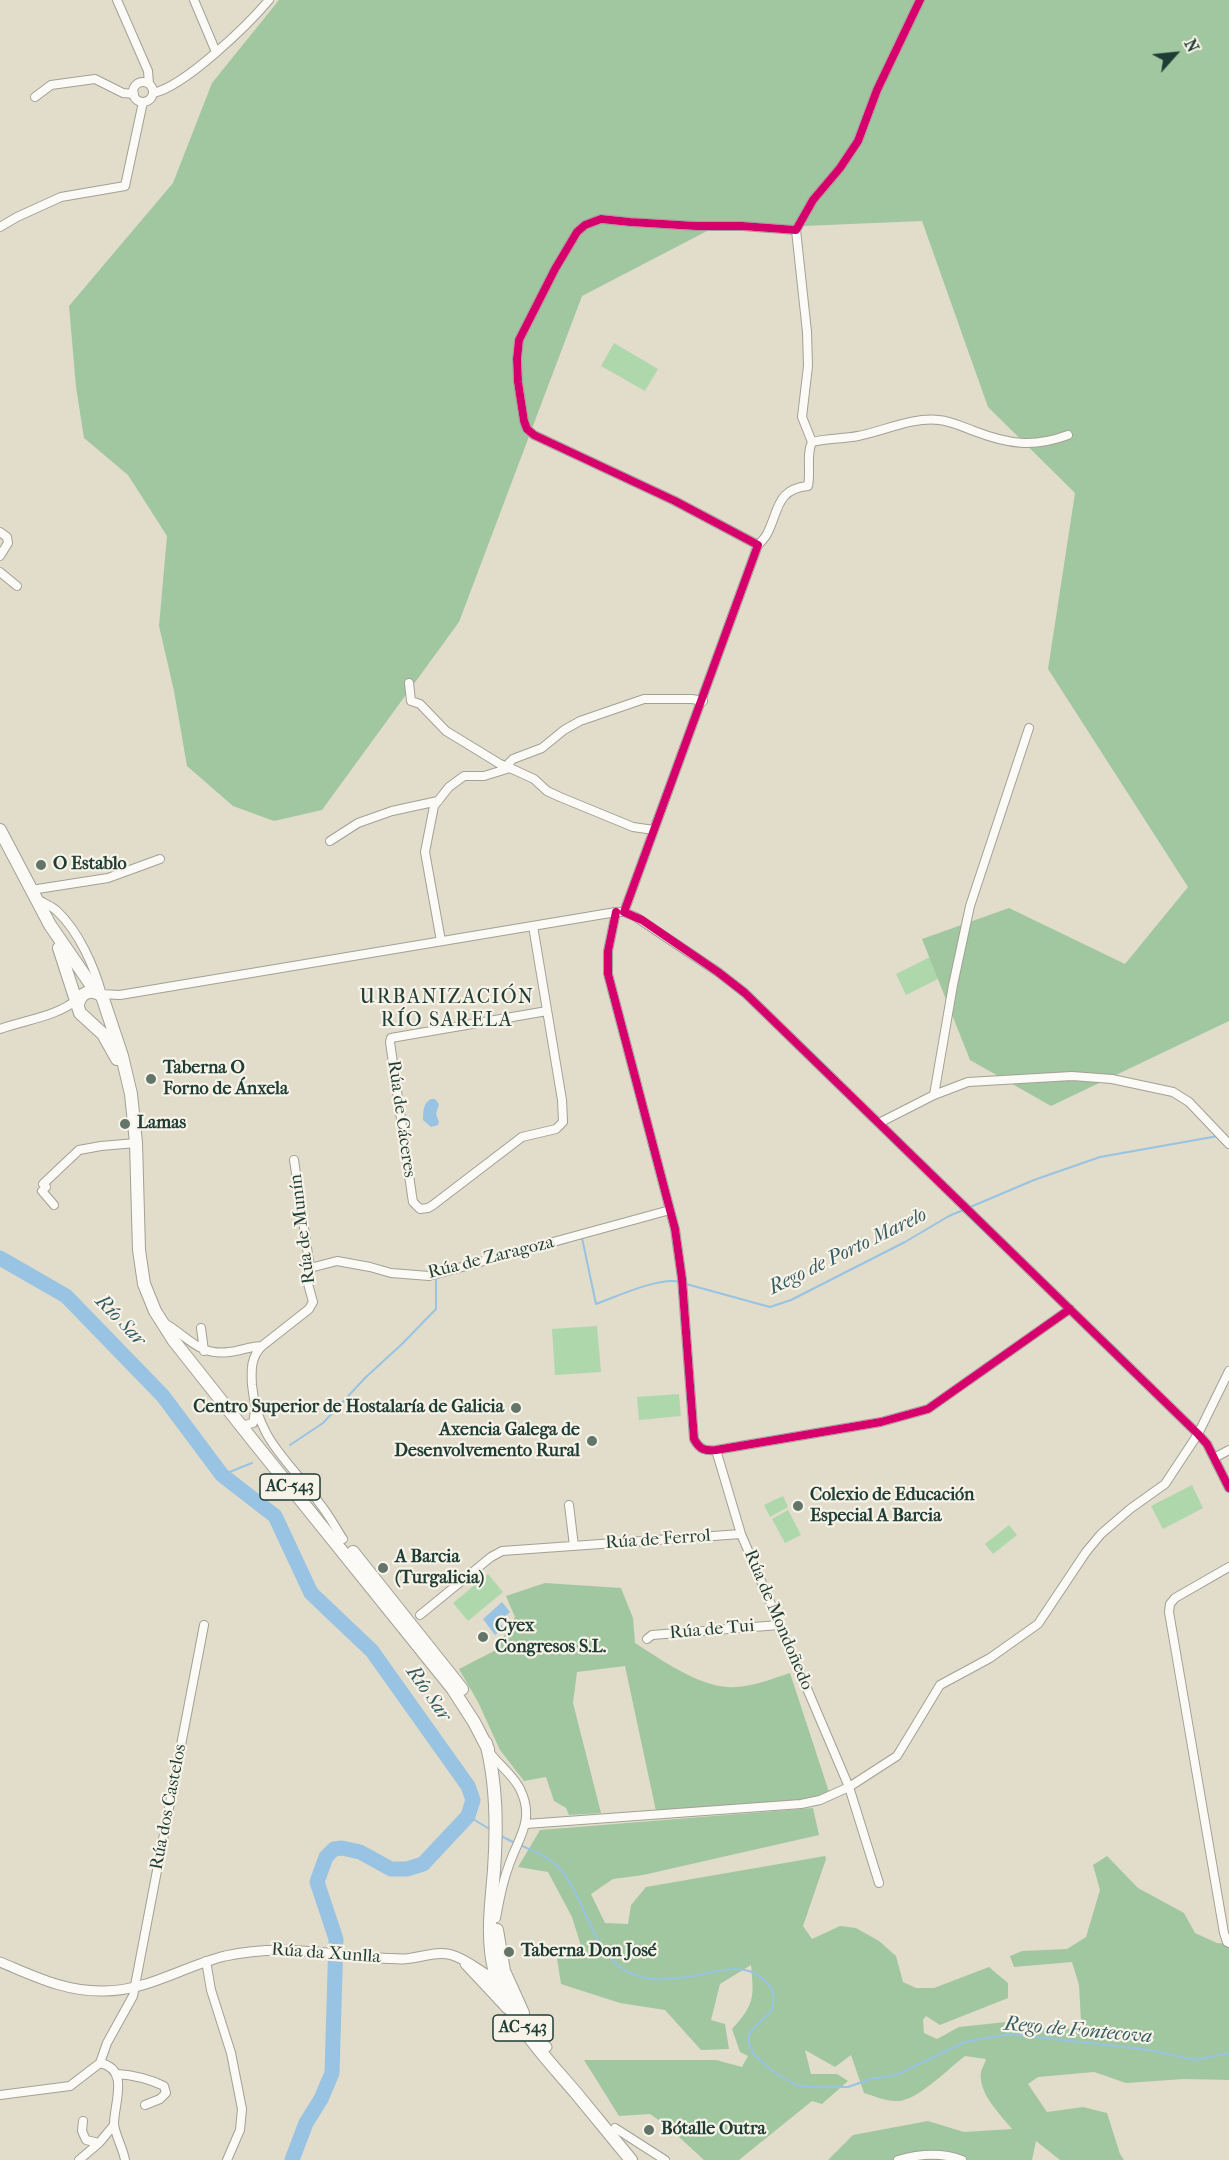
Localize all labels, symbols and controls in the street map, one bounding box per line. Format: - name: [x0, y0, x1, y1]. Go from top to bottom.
- north arrow: [1145, 24, 1205, 84]
- text: N: [1180, 36, 1203, 55]
- place label: O Establo: [53, 854, 127, 876]
- marker: O Establo: [34, 858, 48, 872]
- district label: URBANIZACIÓN RÍO SARELA: [360, 986, 534, 1033]
- place label: Taberna O Forno de Ánxela: [163, 1058, 288, 1100]
- street label: Rúa de Cáceres: [382, 1059, 420, 1179]
- marker: Taberna O Forno de Ánxela: [144, 1072, 158, 1086]
- place label: Lamas: [137, 1113, 186, 1135]
- marker: Lamas: [118, 1117, 132, 1131]
- street label: Rúa de Munín: [286, 1173, 320, 1285]
- water label: Rego de Porto Marelo: [765, 1203, 931, 1301]
- street label: Rúa de Zaragoza: [426, 1232, 556, 1284]
- water label: Río Sar: [90, 1290, 150, 1352]
- place label: Centro Superior de Hostalaría de Galicia: [193, 1397, 504, 1419]
- marker: Centro Superior de Hostalaría de Galicia: [509, 1401, 523, 1415]
- place label: Axencia Galega de Desenvolvemento Rural: [394, 1420, 580, 1462]
- marker: Axencia Galega de Desenvolvemento Rural: [585, 1434, 599, 1448]
- road number: AC-543: [260, 1474, 320, 1500]
- place label: Colexio de Educación Especial A Barcia: [810, 1485, 975, 1528]
- marker: Colexio de Educación Especial A Barcia: [791, 1499, 805, 1513]
- street label: Rúa de Ferrol: [605, 1526, 711, 1554]
- place label: A Barcia (Turgalicia): [395, 1547, 484, 1590]
- street label: Rúa de Mondoñedo: [739, 1547, 817, 1693]
- marker: A Barcia (Turgalicia): [376, 1561, 390, 1575]
- place label: Cyex Congresos S.L.: [495, 1616, 606, 1658]
- street label: Rúa de Tui: [669, 1616, 755, 1644]
- marker: Cyex Congresos S.L.: [476, 1630, 490, 1644]
- water label: Río Sar: [400, 1662, 456, 1726]
- street label: Rúa dos Castelos: [146, 1742, 192, 1872]
- street label: Rúa da Xunlla: [271, 1939, 381, 1969]
- place label: Taberna Don José: [521, 1941, 657, 1963]
- marker: Taberna Don José: [502, 1945, 516, 1959]
- water label: Rego de Fontecova: [1003, 2013, 1153, 2049]
- road number: AC-543: [493, 2015, 553, 2041]
- place label: Bótalle Outra: [661, 2119, 766, 2141]
- marker: Bótalle Outra: [642, 2123, 656, 2137]

